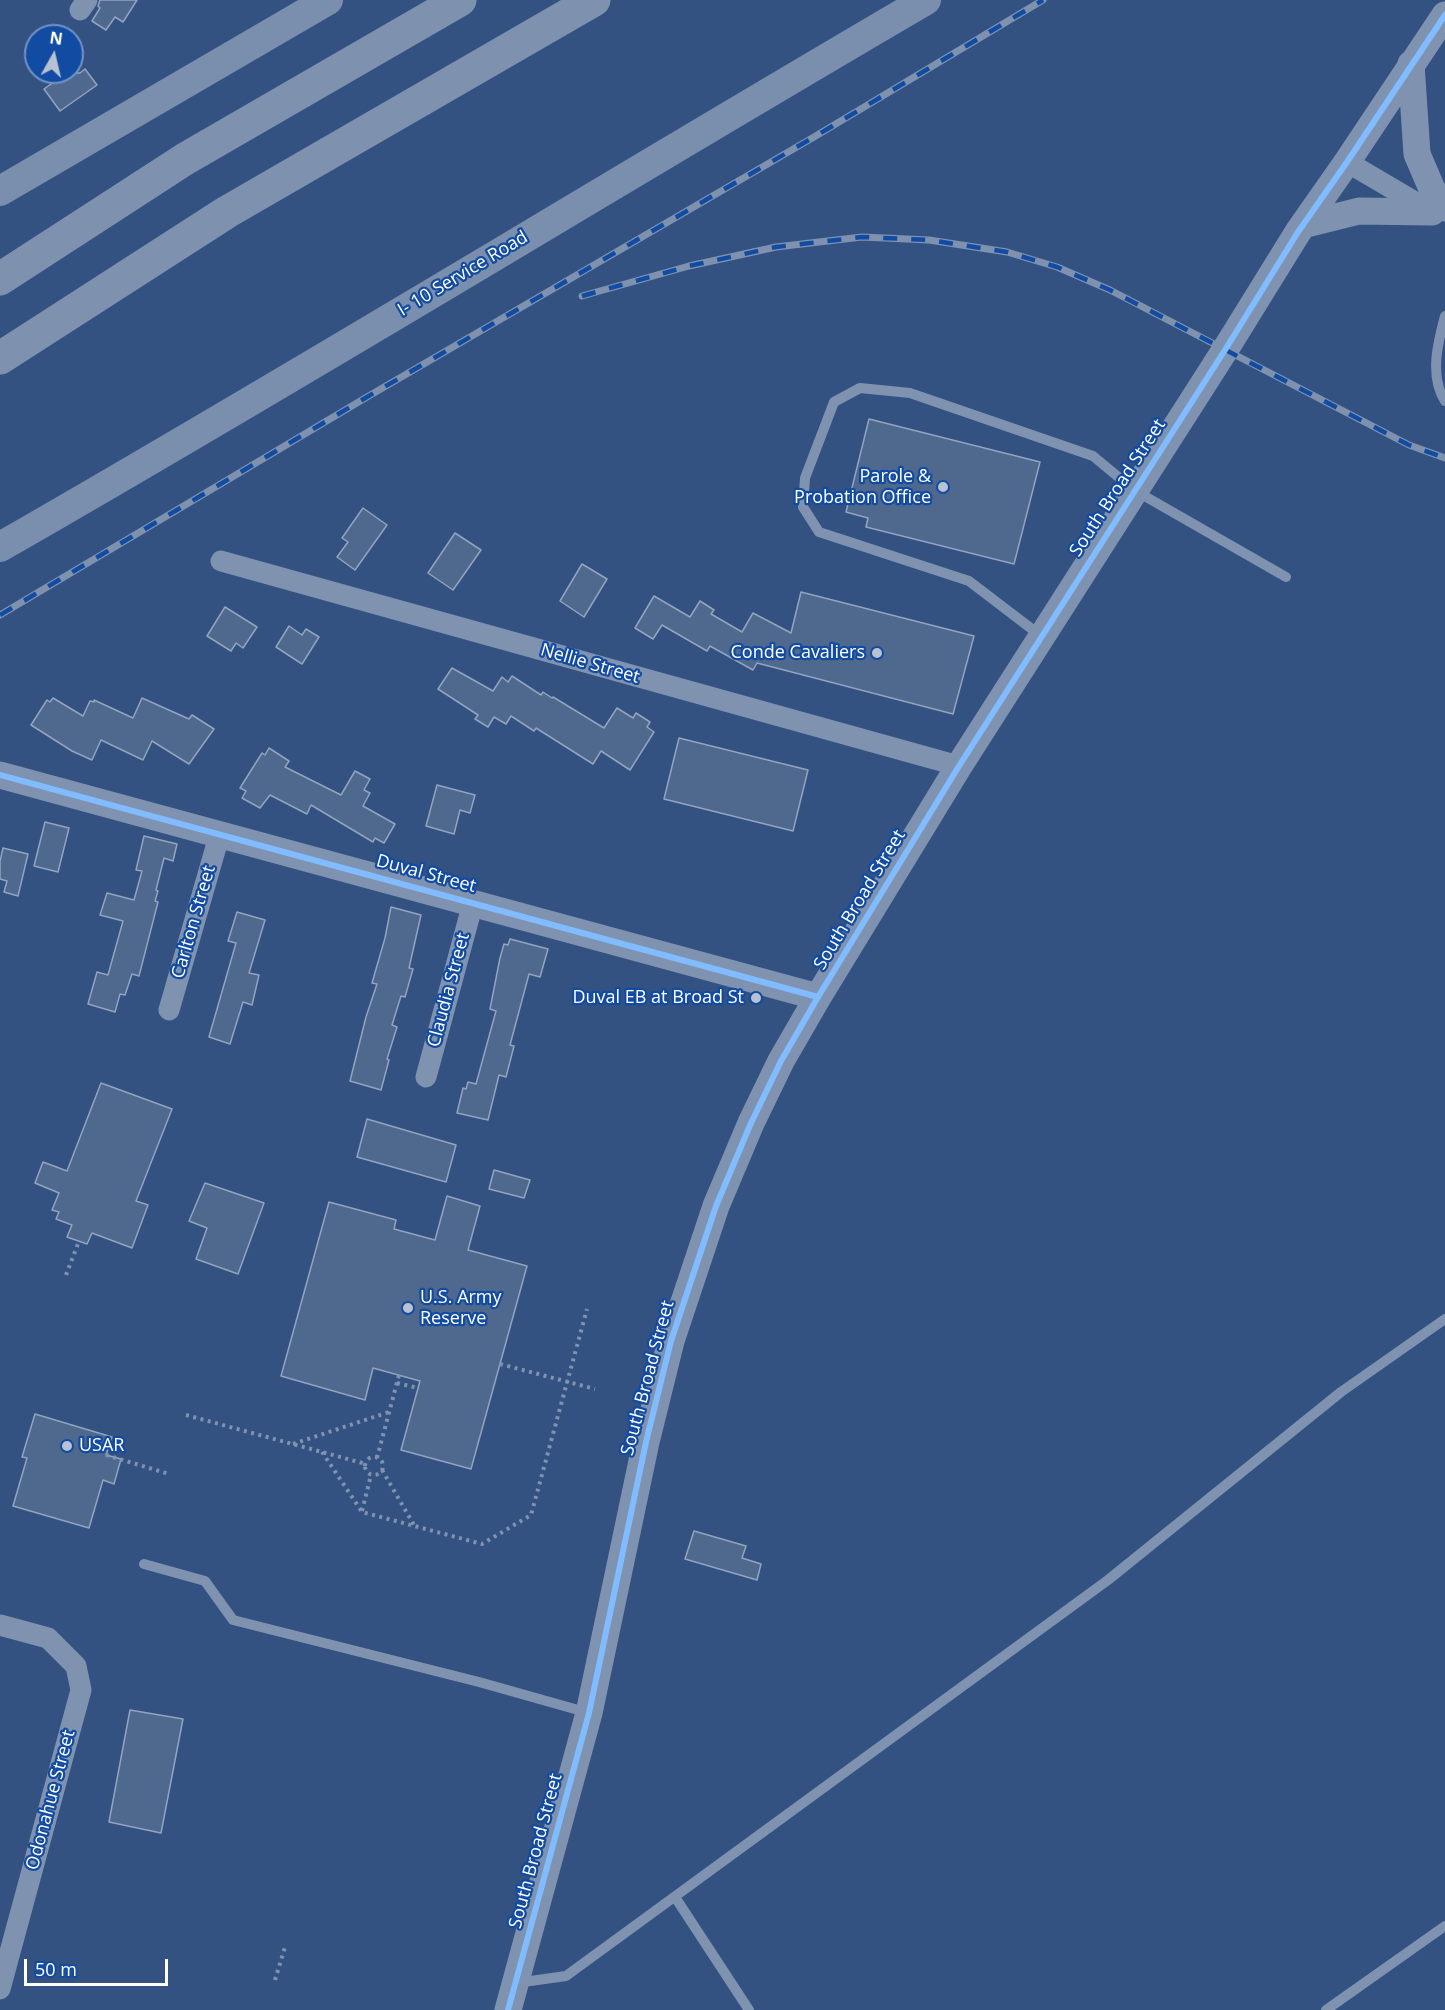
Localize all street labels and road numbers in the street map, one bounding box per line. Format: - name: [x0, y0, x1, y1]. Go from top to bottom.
- street label: I- 10 Service Road: [394, 227, 532, 321]
- street label: South Broad Street: [1065, 415, 1171, 561]
- street label: Nellie Street: [538, 640, 642, 688]
- street label: South Broad Street: [810, 826, 910, 974]
- street label: Duval Street: [374, 850, 478, 898]
- street label: Carlton Street: [168, 863, 220, 981]
- street label: Claudia Street: [423, 930, 475, 1050]
- street label: South Broad Street: [617, 1298, 679, 1458]
- street label: Odonahue Street: [22, 1728, 80, 1872]
- street label: South Broad Street: [505, 1771, 567, 1931]

